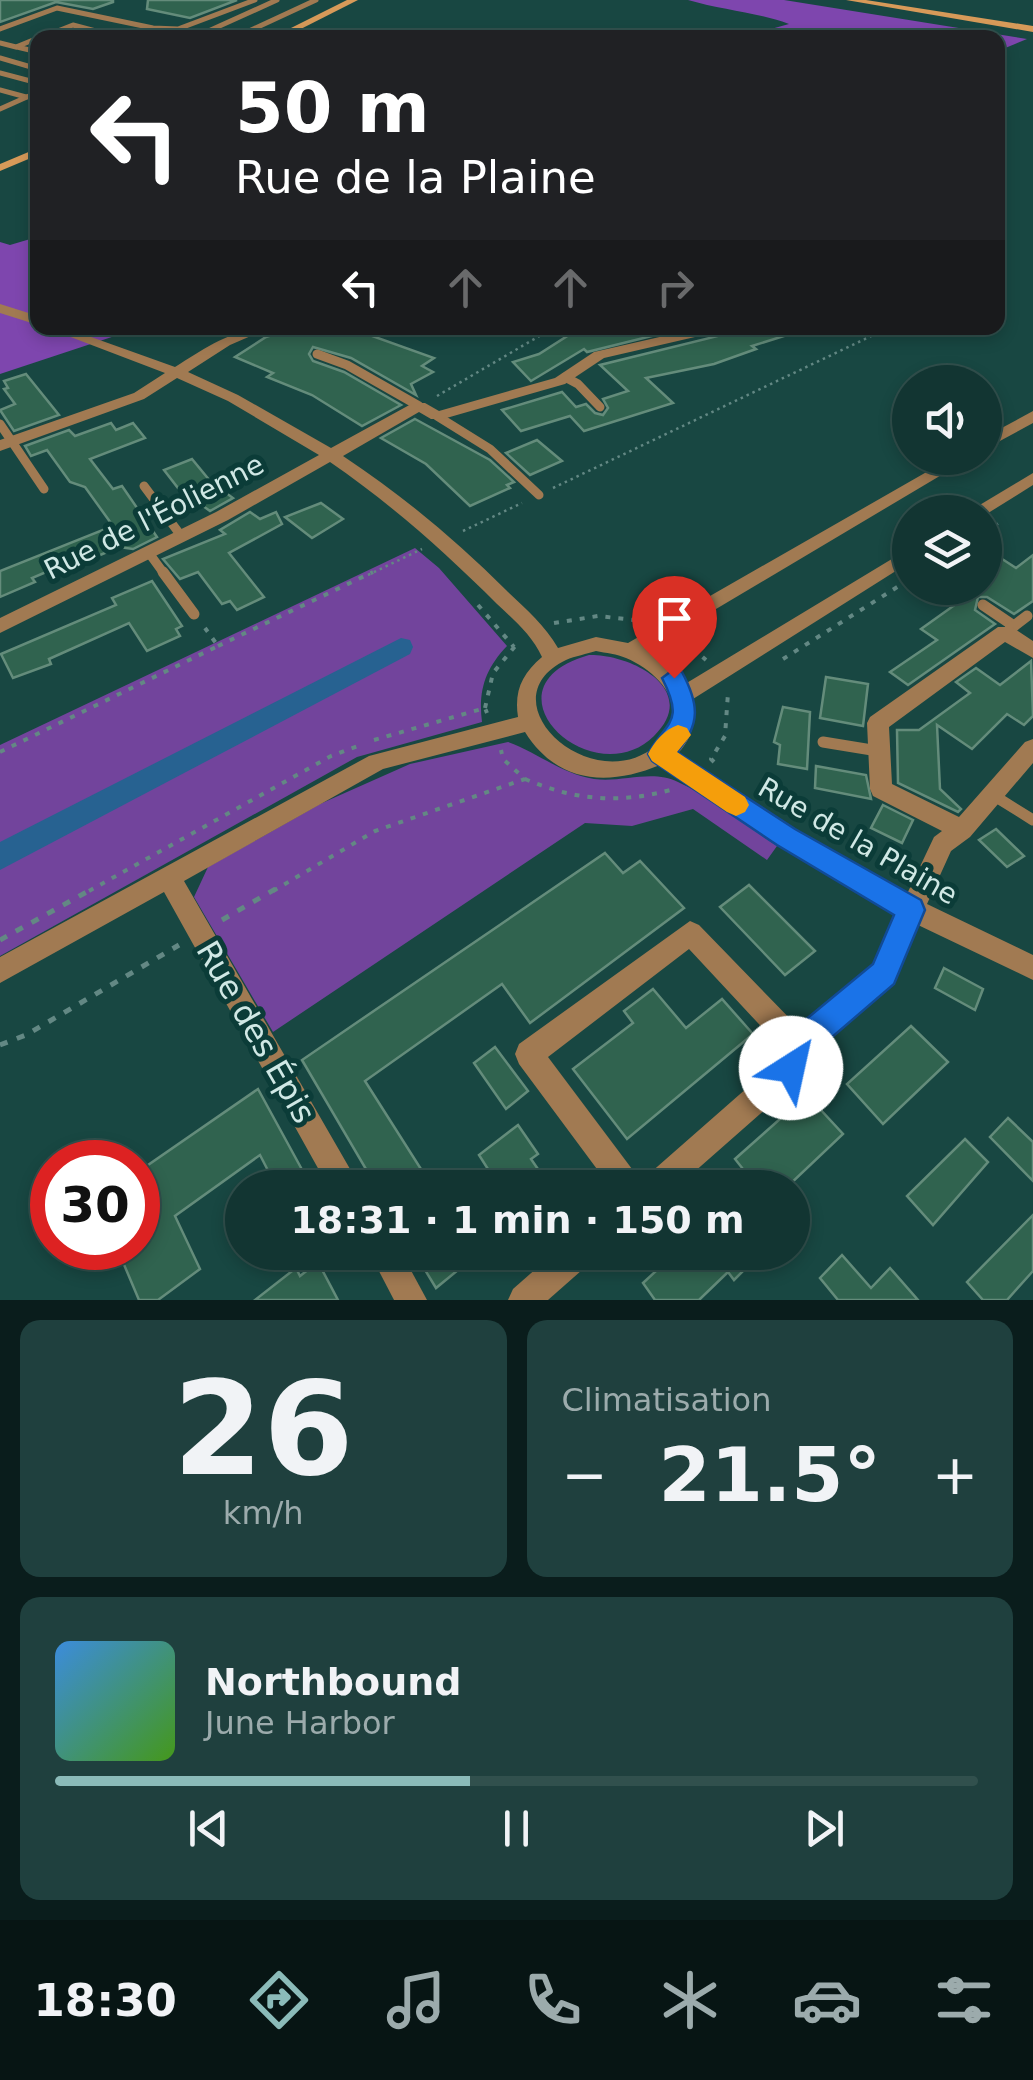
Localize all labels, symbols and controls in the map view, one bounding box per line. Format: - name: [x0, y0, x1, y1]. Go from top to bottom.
- text: 50 m: [235, 67, 430, 149]
- icon: left: [70, 70, 200, 200]
- text: Rue de la Plaine: [235, 151, 596, 204]
- icon: left: [333, 260, 388, 315]
- icon: ahead: [438, 260, 493, 315]
- icon: ahead: [543, 260, 598, 315]
- icon: right: [648, 260, 703, 315]
- map controls: [892, 365, 1002, 605]
- button: sound: [892, 365, 1002, 475]
- street label: Rue de l'Éolienne: [38, 447, 269, 587]
- button: layers: [892, 495, 1002, 605]
- pin: [632, 576, 717, 679]
- icon: arrive: [647, 591, 702, 646]
- street label: Rue de la Plaine: [753, 771, 963, 911]
- street label: Rue des Épis: [189, 934, 323, 1130]
- position arrow: [739, 1016, 843, 1120]
- speed limit sign: 30: [30, 1140, 160, 1270]
- text: 18:31 · 1 min · 150 m: [290, 1198, 745, 1242]
- text: 26: [173, 1353, 354, 1505]
- text: Climatisation: [562, 1381, 771, 1419]
- text: 21.5°: [658, 1431, 881, 1519]
- text: −: [562, 1443, 608, 1507]
- text: +: [932, 1443, 978, 1507]
- text: km/h: [223, 1494, 304, 1532]
- text: Northbound: [205, 1660, 461, 1704]
- text: June Harbor: [205, 1704, 395, 1742]
- icon: previous: [181, 1801, 236, 1856]
- icon: pause: [489, 1801, 544, 1856]
- icon: next: [797, 1801, 852, 1856]
- icon: directions: [244, 1965, 314, 2035]
- icon: music: [381, 1965, 451, 2035]
- icon: phone: [518, 1965, 588, 2035]
- icon: climate: [655, 1965, 725, 2035]
- icon: car: [792, 1965, 862, 2035]
- icon: filters: [929, 1965, 999, 2035]
- text: 18:30: [34, 1974, 177, 2027]

